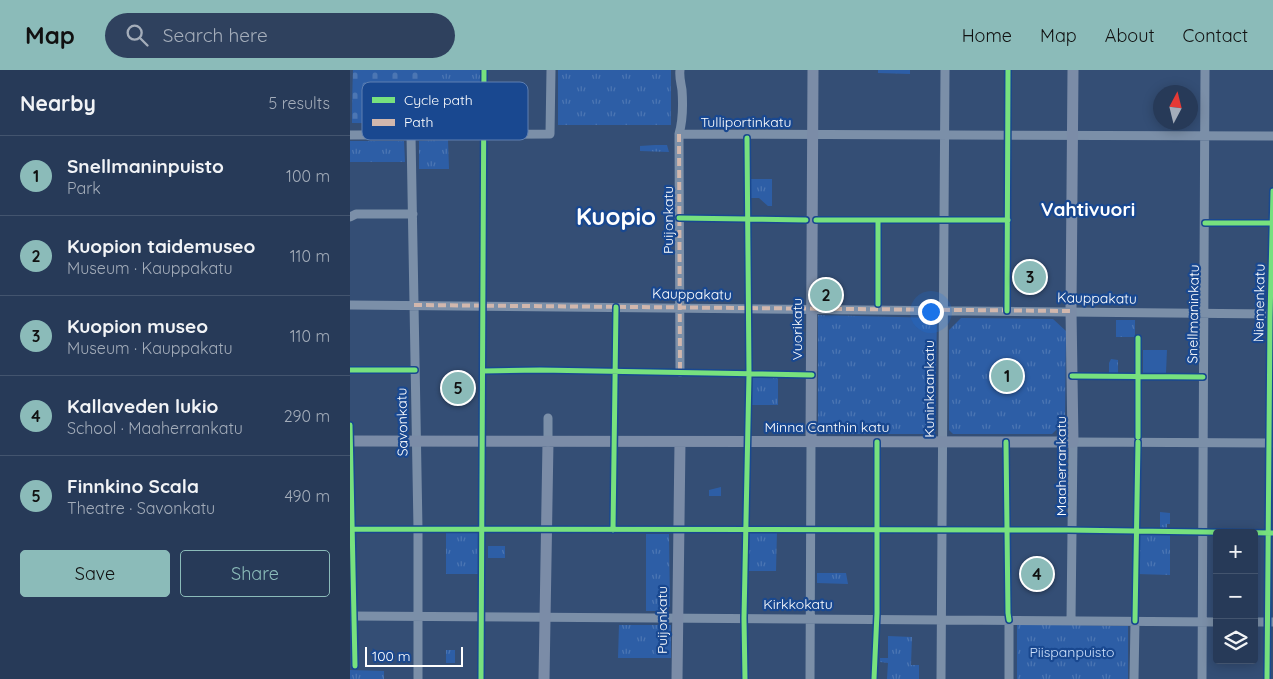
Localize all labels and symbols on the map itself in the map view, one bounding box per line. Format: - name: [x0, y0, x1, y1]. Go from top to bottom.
- legend: [362, 82, 528, 140]
- north arrow: [1153, 85, 1198, 130]
- text: Cycle path: [404, 91, 473, 109]
- text: Path: [404, 113, 433, 131]
- street label: Tulliportinkatu: [701, 113, 791, 131]
- street label: Puijonkatu: [659, 186, 677, 254]
- district label: Vahtivuori: [1041, 197, 1135, 221]
- district label: Kuopio: [576, 201, 656, 231]
- pin: 3: [1014, 258, 1046, 296]
- street label: Snellmaninkatu: [1183, 264, 1203, 364]
- street label: Niemenkatu: [1249, 264, 1269, 342]
- pin: 2: [810, 276, 842, 314]
- street label: Kauppakatu: [652, 284, 732, 304]
- street label: Kauppakatu: [1057, 288, 1137, 308]
- street label: Vuorikatu: [788, 298, 806, 360]
- your location: [918, 299, 944, 325]
- street label: Kuninkaankatu: [920, 340, 938, 438]
- pin: 1: [991, 357, 1023, 395]
- pin: 5: [442, 369, 474, 407]
- street label: Savonkatu: [392, 387, 412, 457]
- street label: Maaherrankatu: [1052, 416, 1070, 516]
- street label: Minna Canthin katu: [764, 418, 890, 436]
- pin: 4: [1021, 555, 1053, 593]
- street label: Puijonkatu: [653, 586, 671, 654]
- street label: Kirkkokatu: [763, 595, 833, 613]
- park label: Piispanpuisto: [1029, 643, 1115, 661]
- scale bar: [365, 644, 462, 667]

